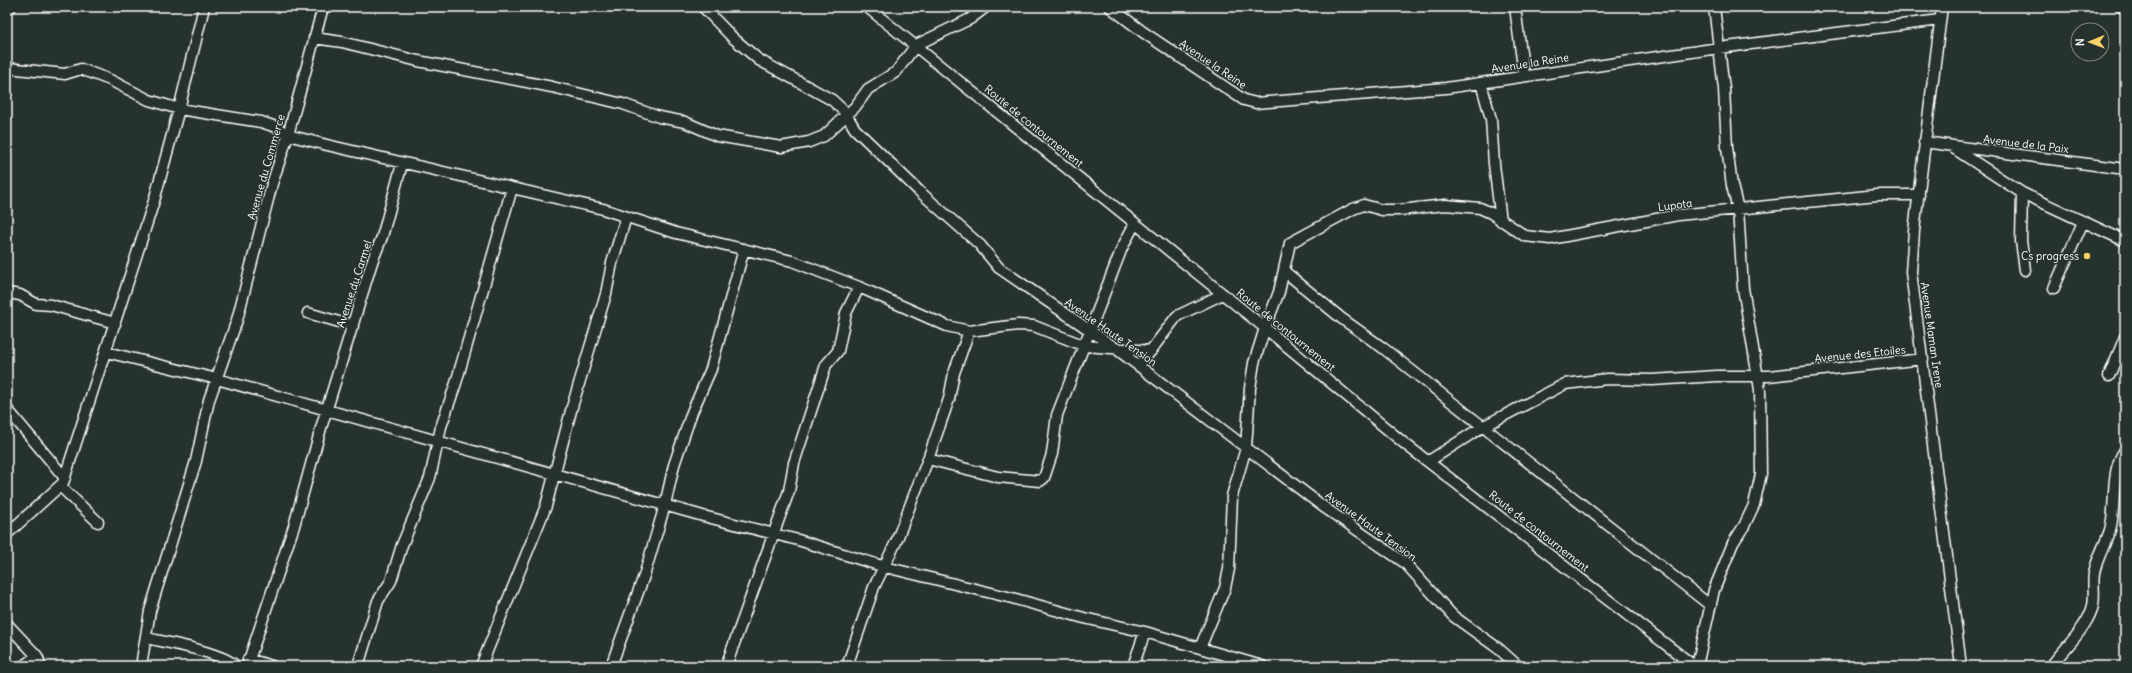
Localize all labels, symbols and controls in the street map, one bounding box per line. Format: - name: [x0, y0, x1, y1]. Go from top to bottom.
- north arrow: [2070, 22, 2110, 62]
- street label: Avenue la Reine: [1177, 36, 1249, 92]
- text: N: [2073, 38, 2087, 46]
- street label: Avenue la Reine: [1490, 50, 1570, 76]
- street label: Route de contournement: [982, 82, 1087, 170]
- street label: Avenue du Commerce: [244, 112, 288, 221]
- street label: Avenue de la Paix: [1982, 132, 2070, 156]
- street label: Lupota: [1657, 196, 1693, 214]
- street label: Avenue du Carmel: [333, 239, 375, 329]
- place label: Cs progress: [2021, 249, 2079, 263]
- marker: Cs progress: [2082, 251, 2092, 261]
- street label: Avenue Maman Irene: [1918, 281, 1946, 389]
- street label: Route de contournement: [1234, 286, 1339, 374]
- street label: Avenue Haute Tension: [1062, 295, 1160, 369]
- street label: Avenue des Etoiles: [1814, 342, 1906, 366]
- street label: Avenue Haute Tension: [1323, 488, 1419, 564]
- street label: Route de contournement: [1486, 488, 1592, 575]

